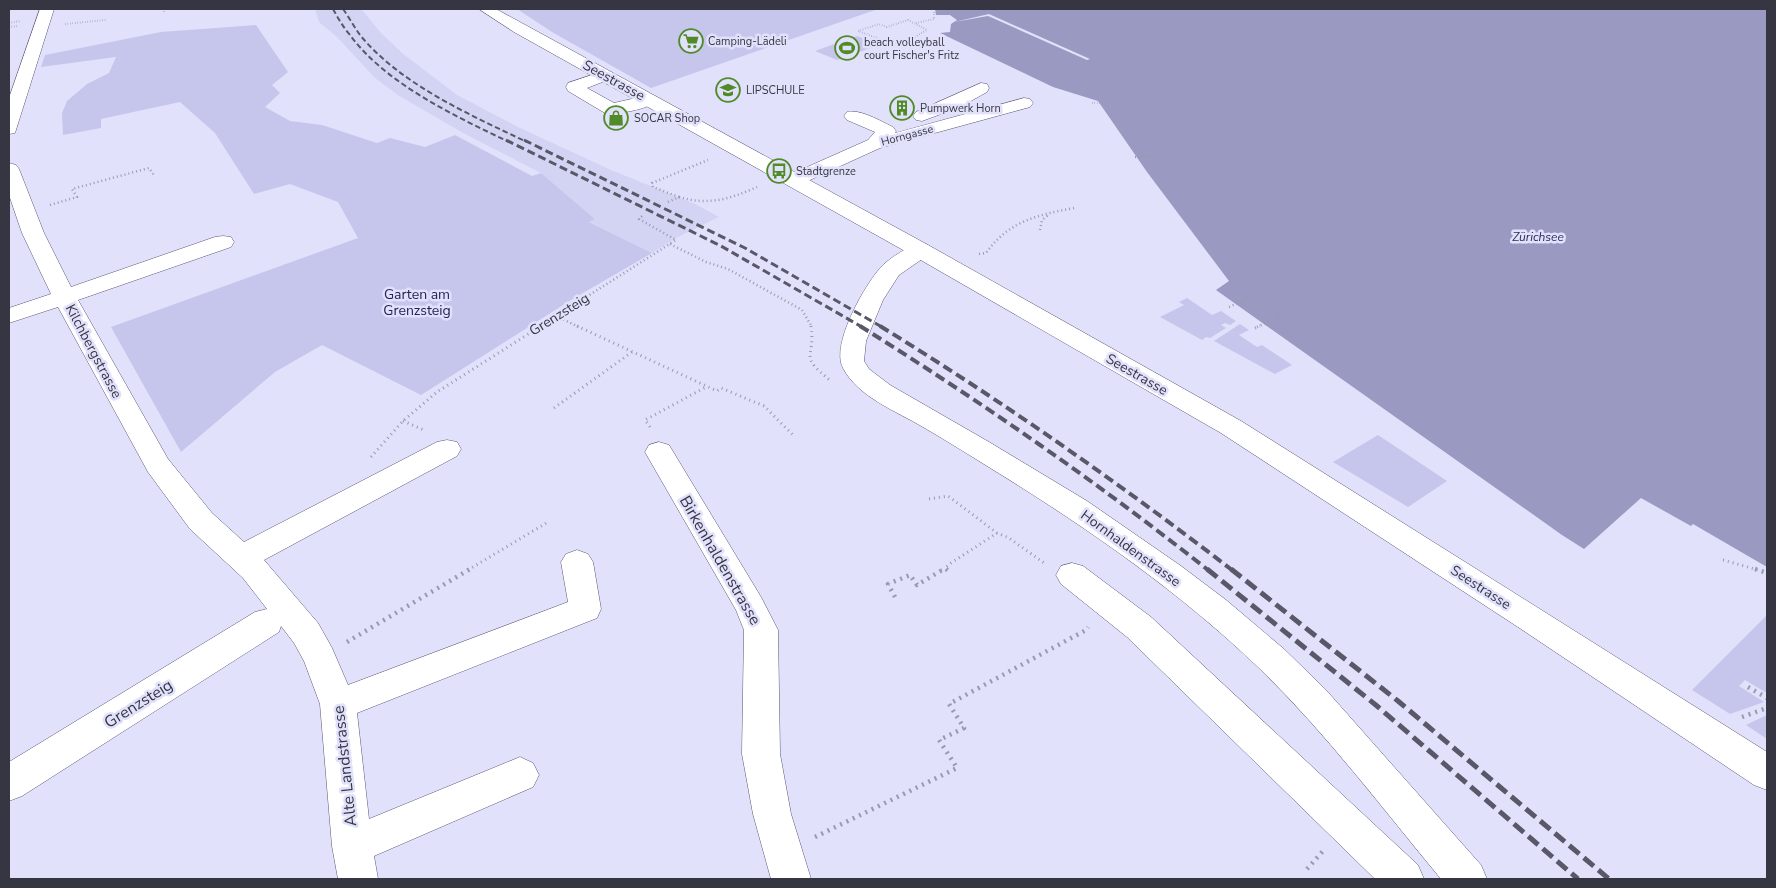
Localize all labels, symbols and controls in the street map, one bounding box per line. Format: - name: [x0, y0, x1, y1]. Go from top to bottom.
- supermarket icon: Camping-Lädeli: [678, 28, 704, 54]
- place label: Camping-Lädeli: [708, 34, 787, 49]
- sports icon: beach volleyball court Fischer's Fritz: [834, 35, 860, 61]
- place label: beach volleyball court Fischer's Fritz: [864, 35, 959, 63]
- street label: Seestrasse: [579, 56, 648, 105]
- school or university icon: LIPSCHULE: [715, 77, 741, 103]
- place label: LIPSCHULE: [746, 83, 805, 98]
- building icon: Pumpwerk Horn: [889, 95, 915, 121]
- place label: Pumpwerk Horn: [920, 101, 1001, 116]
- shop icon: SOCAR Shop: [603, 105, 629, 131]
- place label: SOCAR Shop: [634, 111, 700, 126]
- street label: Horngasse: [879, 121, 935, 150]
- bus stop icon: Stadtgrenze: [766, 158, 792, 184]
- place label: Stadtgrenze: [796, 164, 856, 179]
- water label: Zürichsee: [1512, 229, 1564, 245]
- park label: Garten am Grenzsteig: [383, 285, 451, 320]
- street label: Grenzsteig: [526, 289, 593, 340]
- street label: Kilchbergstrasse: [61, 301, 126, 402]
- street label: Seestrasse: [1102, 349, 1171, 400]
- street label: Birkenhaldenstrasse: [674, 492, 766, 629]
- street label: Hornhaldenstrasse: [1077, 506, 1185, 591]
- street label: Seestrasse: [1447, 561, 1515, 614]
- street label: Grenzsteig: [100, 674, 177, 734]
- street label: Alte Landstrasse: [328, 704, 362, 827]

